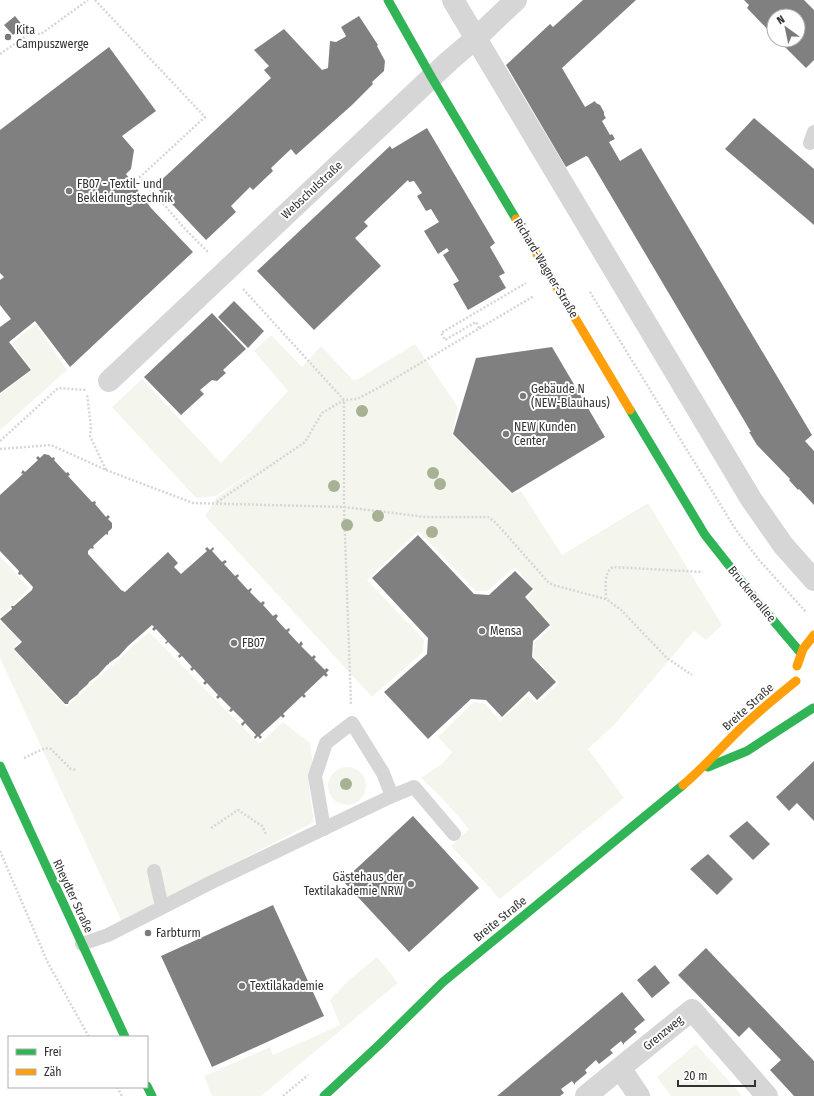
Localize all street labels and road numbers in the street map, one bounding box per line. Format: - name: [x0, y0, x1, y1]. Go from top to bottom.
- street label: Webschulstraße: [279, 158, 345, 222]
- street label: Richard-Wagner-Straße: [511, 216, 581, 320]
- street label: Brucknerallee: [725, 563, 779, 625]
- street label: Breite Straße: [720, 680, 776, 734]
- street label: Rheydter Straße: [50, 857, 96, 935]
- street label: Breite Straße: [471, 893, 529, 945]
- street label: Grenzweg: [640, 1013, 686, 1053]

